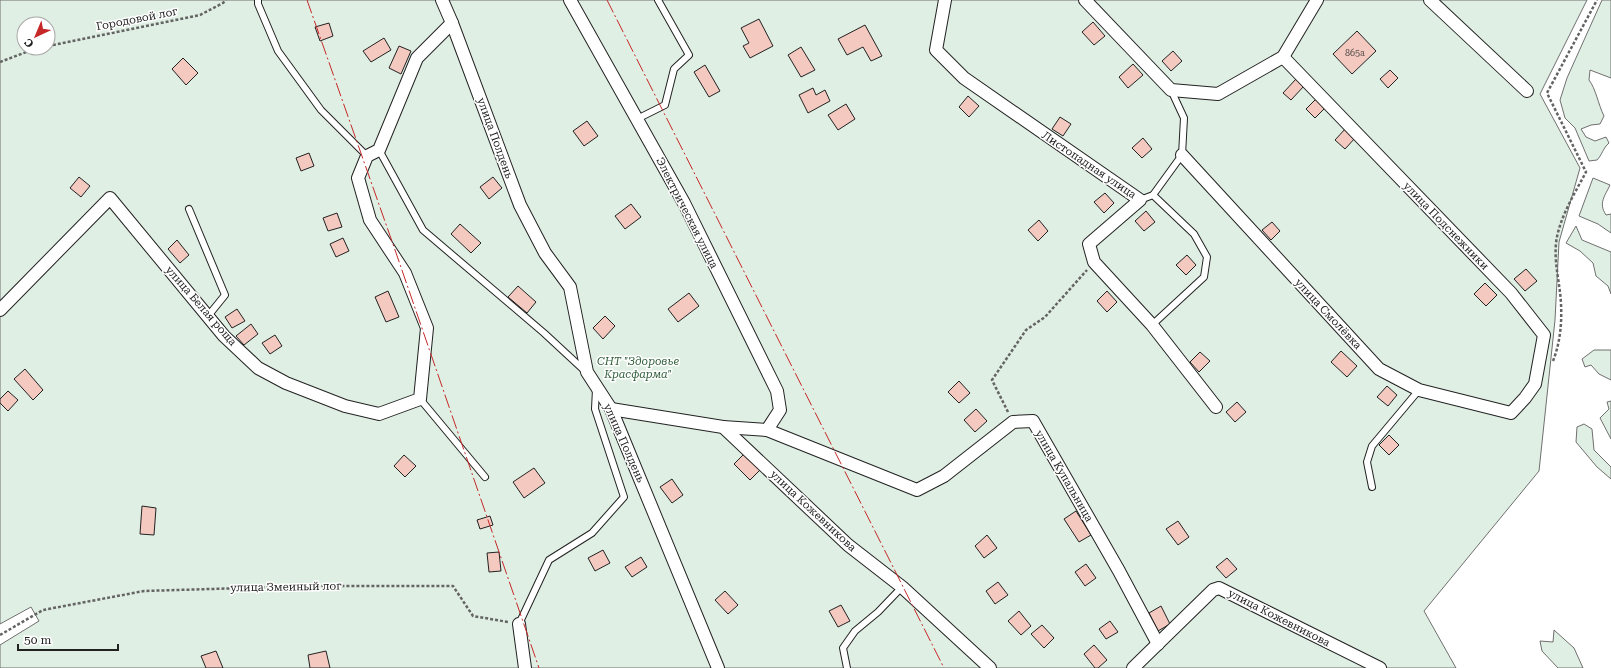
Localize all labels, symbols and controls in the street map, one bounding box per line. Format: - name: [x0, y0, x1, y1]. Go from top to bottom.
- street label: Городовой лог: [95, 5, 179, 33]
- north arrow: [16, 16, 56, 56]
- text: С: [22, 35, 37, 50]
- house number: 865а: [1345, 48, 1365, 58]
- street label: улица Полдень: [474, 96, 516, 180]
- street label: Листопадная улица: [1039, 129, 1139, 201]
- street label: Электрическая улица: [653, 155, 721, 271]
- street label: улица Подснежники: [1401, 179, 1491, 273]
- street label: улица Белая роща: [163, 263, 239, 349]
- street label: улица Смолёвка: [1292, 276, 1364, 352]
- park label: СНТ "Здоровье Красфарма": [597, 355, 680, 381]
- street label: улица Полдень: [601, 402, 647, 485]
- street label: улица Купальница: [1032, 428, 1096, 524]
- street label: улица Кожевникова: [767, 468, 859, 554]
- street label: улица Змеиный лог: [230, 580, 342, 594]
- street label: улица Кожевникова: [1226, 587, 1332, 649]
- scale bar: [18, 626, 118, 652]
- text: 50 m: [24, 633, 51, 647]

